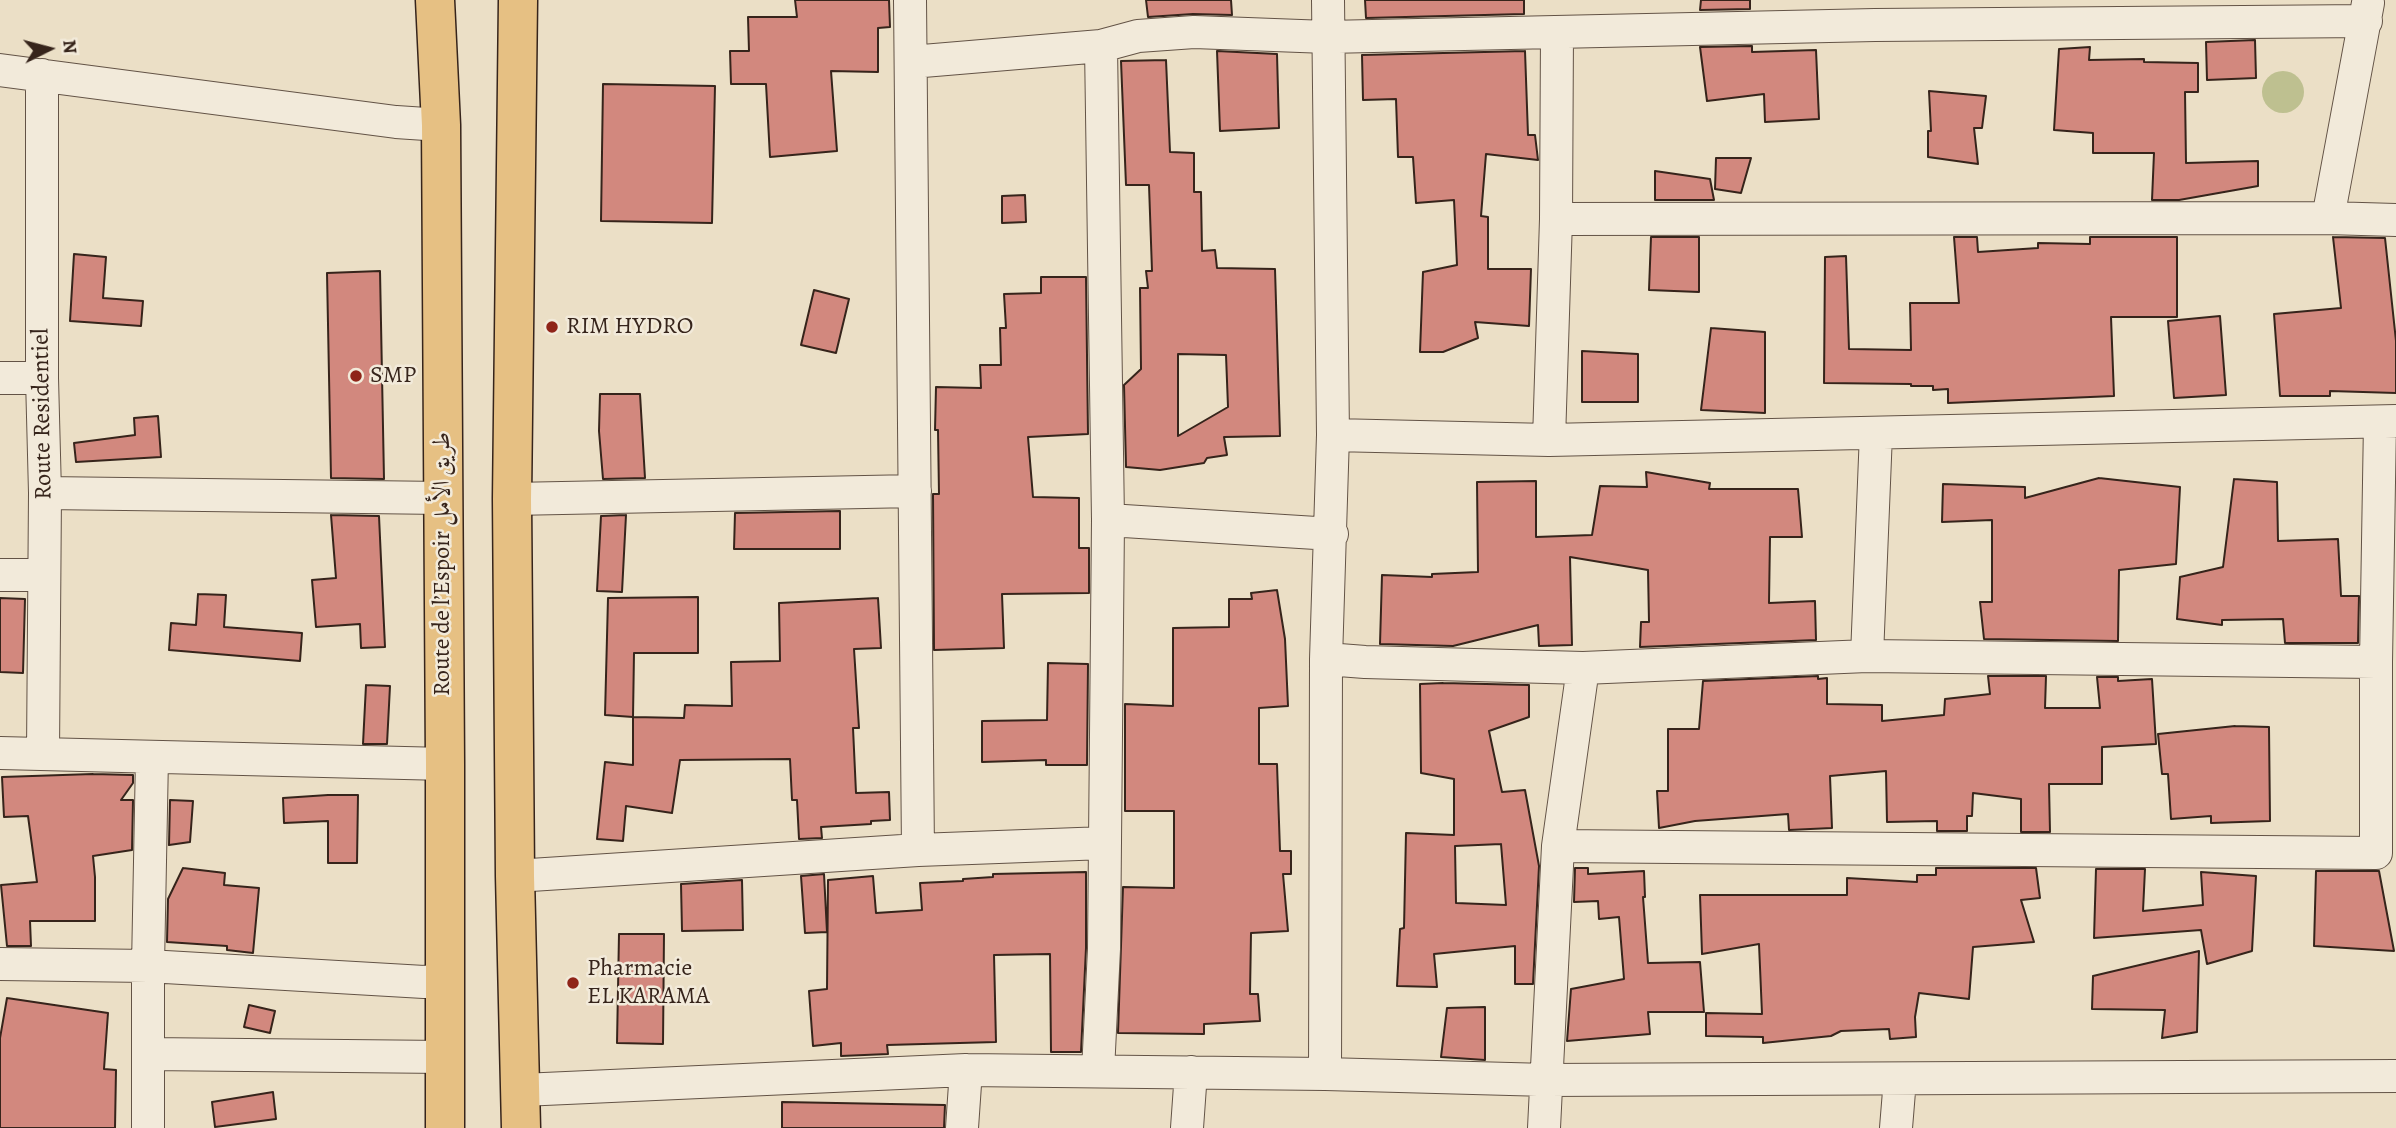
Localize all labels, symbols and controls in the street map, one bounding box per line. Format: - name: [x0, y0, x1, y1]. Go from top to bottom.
- north arrow: [14, 14, 84, 84]
- text: N: [56, 39, 84, 55]
- place label: RIM HYDRO: [566, 313, 693, 341]
- marker: RIM HYDRO: [544, 319, 560, 335]
- street label: Route Residentiel: [27, 328, 59, 500]
- place label: SMP: [370, 362, 416, 390]
- marker: SMP: [348, 368, 364, 384]
- street label: Route de l’Espoir طريق الأمل: [429, 432, 457, 696]
- place label: Pharmacie EL KARAMA: [587, 955, 710, 1011]
- marker: Pharmacie EL KARAMA: [565, 975, 581, 991]

